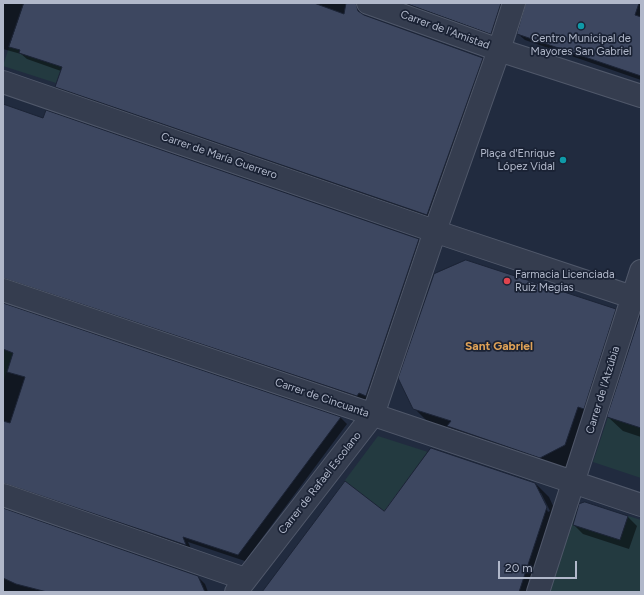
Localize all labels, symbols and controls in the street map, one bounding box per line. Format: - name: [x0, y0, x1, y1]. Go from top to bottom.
- street label: Carrer de l'Amistad: [399, 8, 491, 52]
- marker: Centro Municipal de Mayores San Gabriel: [576, 21, 586, 31]
- place label: Centro Municipal de Mayores San Gabriel: [531, 32, 631, 58]
- street label: Carrer de María Guerrero: [159, 130, 279, 182]
- place label: Plaça d'Enrique López Vidal: [480, 147, 555, 173]
- marker: Plaça d'Enrique López Vidal: [558, 155, 568, 165]
- place label: Farmacia Licenciada Ruiz Megias: [515, 268, 615, 294]
- marker: Farmacia Licenciada Ruiz Megias: [502, 276, 512, 286]
- district label: Sant Gabriel: [465, 339, 533, 353]
- street label: Carrer de l'Atzúbia: [583, 345, 623, 435]
- street label: Carrer de Cincuanta: [273, 376, 371, 420]
- street label: Carrer de Rafael Escolano: [276, 429, 364, 537]
- scale bar: [500, 553, 579, 579]
- text: 20 m: [505, 561, 533, 575]

